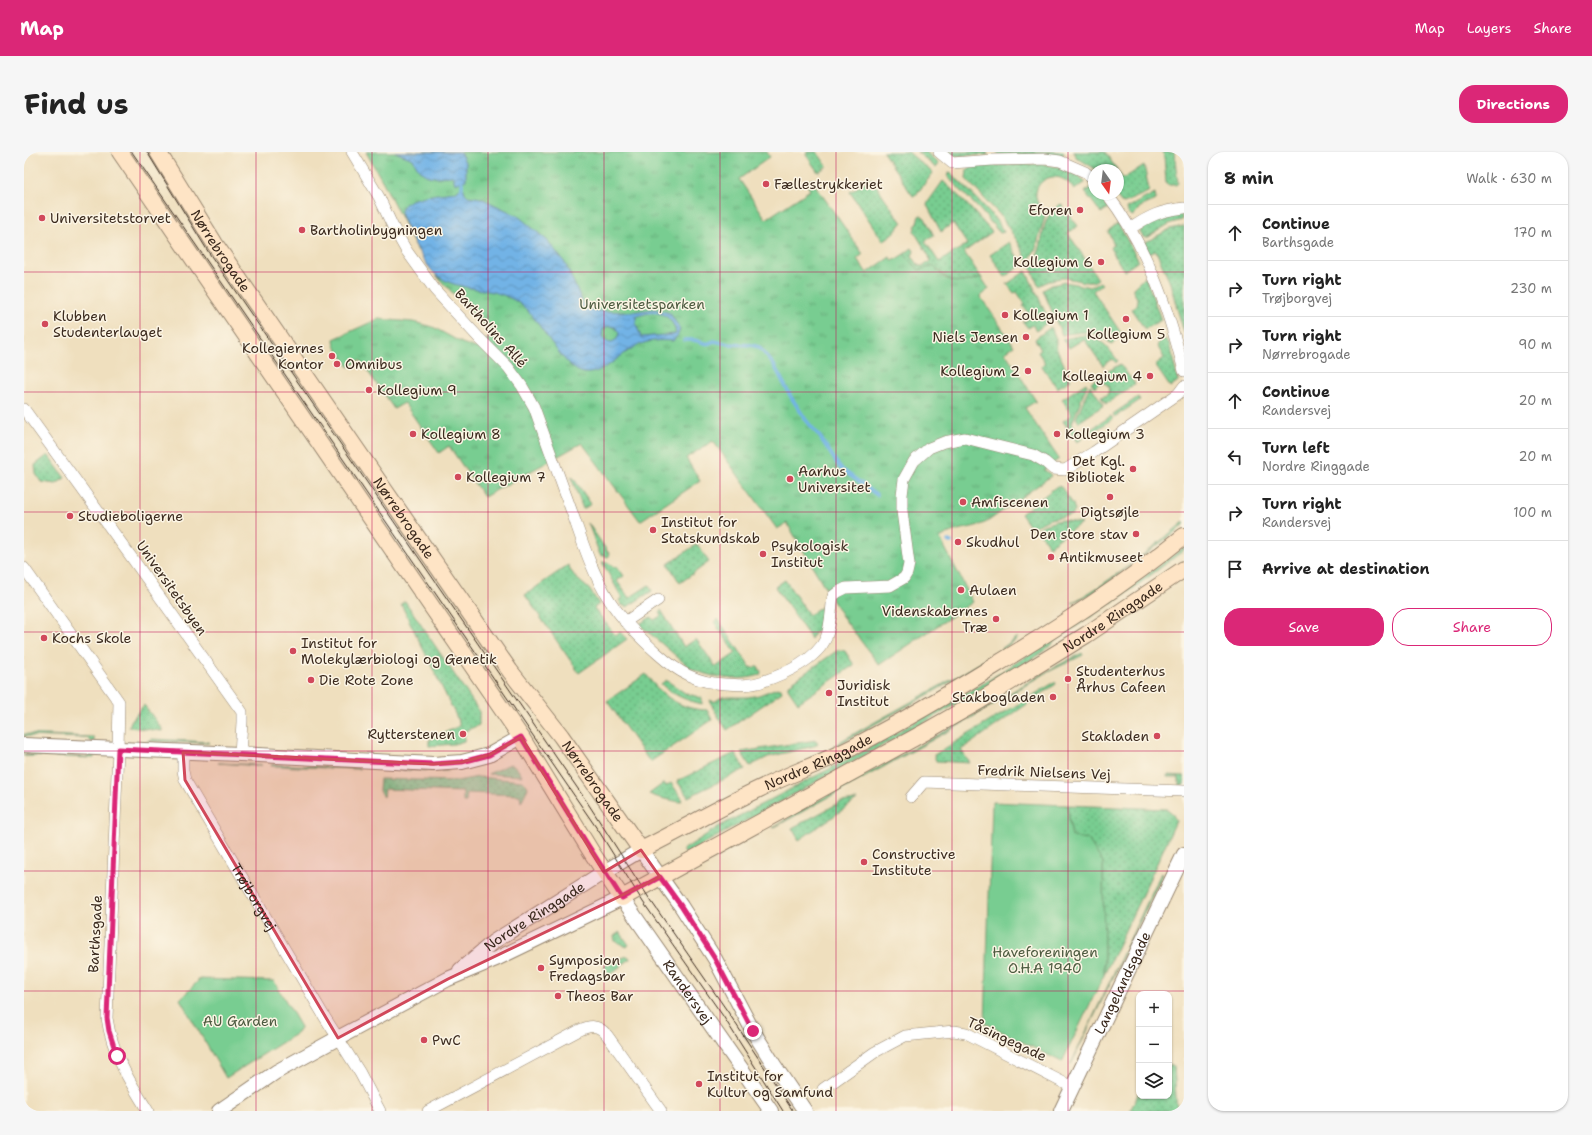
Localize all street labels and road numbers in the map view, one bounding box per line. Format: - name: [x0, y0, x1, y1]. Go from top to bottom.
- street label: Nørrebrogade: [187, 206, 255, 296]
- street label: Bartholins Allé: [451, 285, 531, 371]
- street label: Nørrebrogade: [369, 474, 439, 562]
- street label: Universitetsbyen: [133, 537, 212, 639]
- street label: Nordre Ringgade: [1059, 577, 1166, 656]
- street label: Nordre Ringgade: [761, 730, 875, 794]
- street label: Nørrebrogade: [558, 737, 628, 825]
- street label: Fredrik Nielsens Vej: [977, 761, 1111, 783]
- street label: Trøjborgvej: [227, 860, 281, 934]
- street label: Nordre Ringgade: [480, 877, 588, 955]
- street label: Barthsgade: [84, 895, 106, 973]
- street label: Langelandsgade: [1090, 929, 1155, 1037]
- street label: Randersvej: [659, 956, 716, 1027]
- street label: Tåsingegade: [964, 1013, 1050, 1065]

